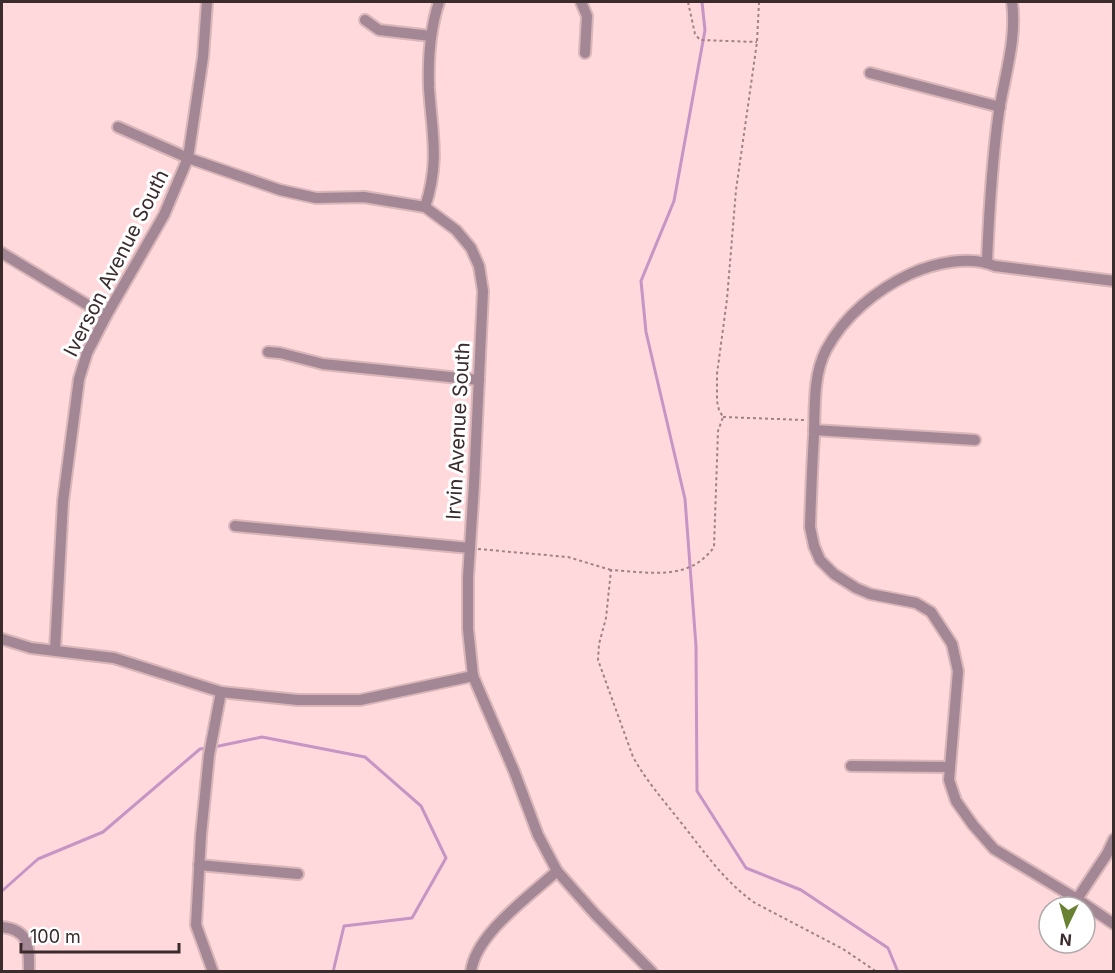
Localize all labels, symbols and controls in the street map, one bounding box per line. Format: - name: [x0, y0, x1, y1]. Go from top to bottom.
- street label: Iverson Avenue South: [58, 166, 174, 360]
- street label: Irvin Avenue South: [441, 342, 475, 520]
- north arrow: [1037, 895, 1097, 955]
- scale bar: [21, 916, 178, 954]
- text: 100 m: [30, 926, 81, 947]
- text: N: [1059, 929, 1073, 950]

